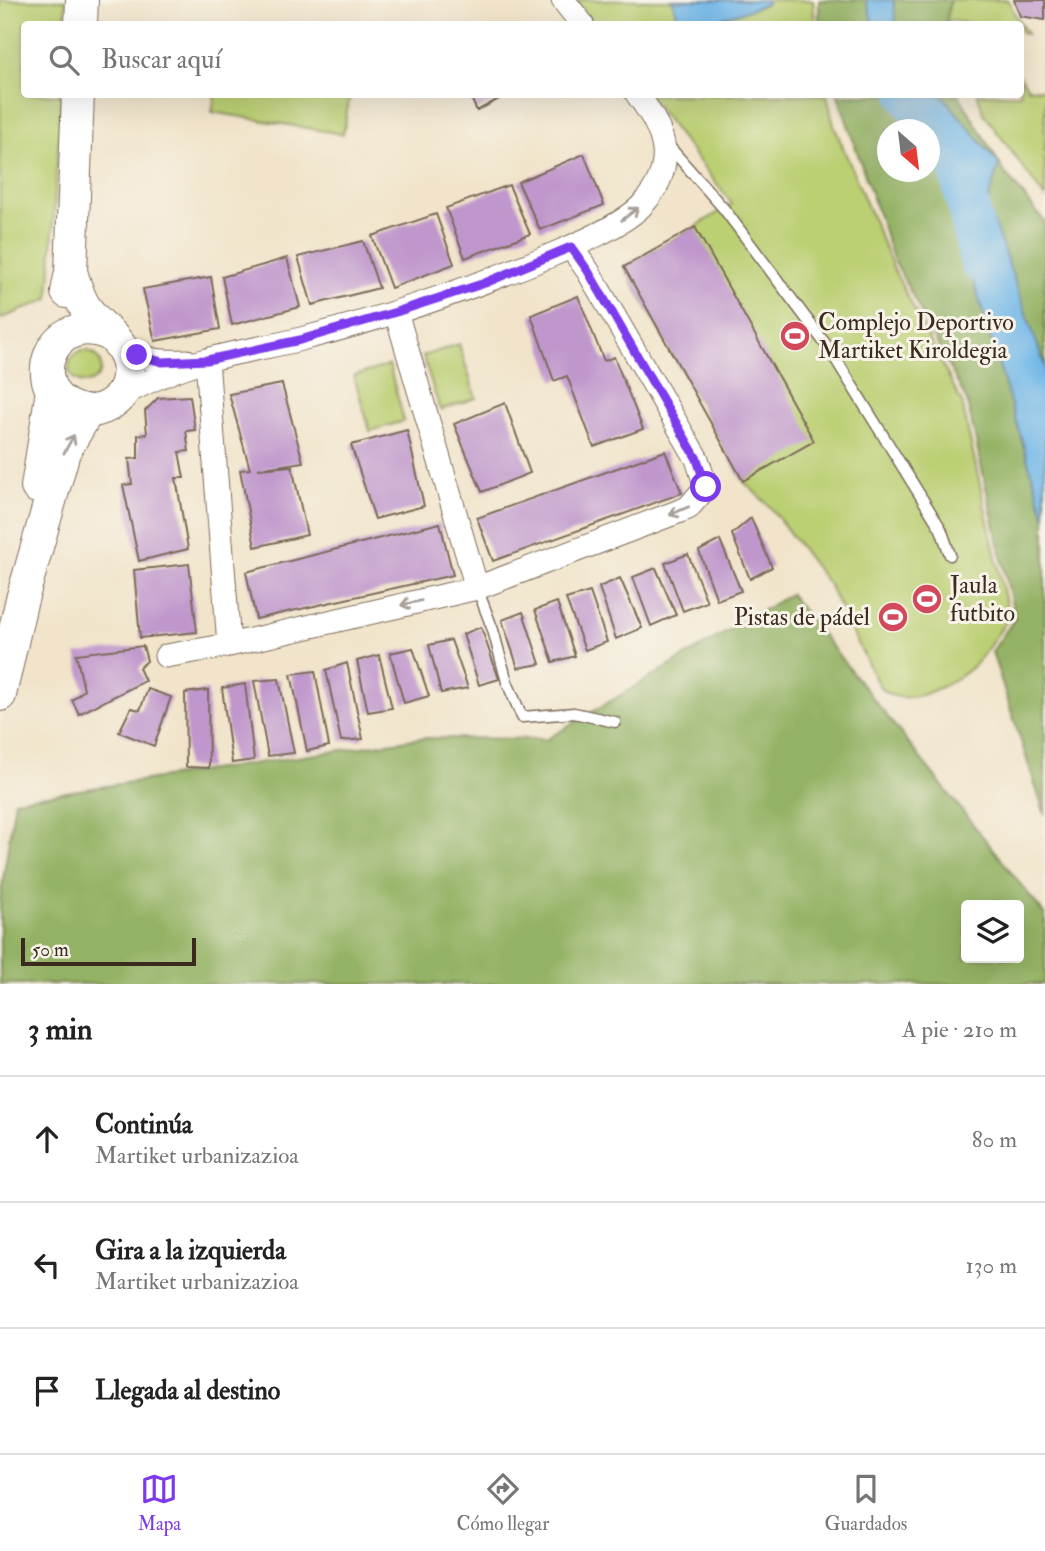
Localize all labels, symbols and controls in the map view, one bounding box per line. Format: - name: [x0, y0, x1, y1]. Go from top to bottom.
- search box: [21, 21, 1024, 98]
- icon: search: [45, 41, 83, 79]
- text: Buscar aquí: [101, 44, 221, 76]
- north arrow: [877, 119, 940, 182]
- one-way arrow: [620, 207, 639, 221]
- place label: Complejo Deportivo Martiket Kiroldegia: [818, 307, 1014, 366]
- sports icon: Complejo Deportivo Martiket Kiroldegia: [778, 319, 812, 353]
- route end: [121, 339, 152, 370]
- one-way arrow: [63, 434, 76, 455]
- route start: [690, 471, 721, 502]
- one-way arrow: [669, 505, 690, 518]
- place label: Jaula futbito: [949, 570, 1015, 629]
- sports icon: Jaula futbito: [910, 582, 944, 616]
- one-way arrow: [400, 597, 423, 611]
- sports icon: Pistas de pádel: [876, 600, 910, 634]
- place label: Pistas de pádel: [734, 602, 870, 633]
- map controls: [961, 900, 1024, 963]
- button: layers: [961, 900, 1024, 963]
- scale bar: [21, 935, 196, 967]
- text: 50 m: [32, 938, 69, 962]
- text: 3 min: [28, 1011, 93, 1048]
- text: A pie · 210 m: [902, 1015, 1017, 1044]
- text: Continúa: [95, 1109, 193, 1141]
- icon: ahead: [28, 1120, 66, 1158]
- text: 80 m: [972, 1125, 1017, 1154]
- text: Martiket urbanizazioa: [95, 1141, 299, 1170]
- text: Gira a la izquierda: [95, 1235, 286, 1267]
- icon: left: [28, 1246, 66, 1284]
- text: 130 m: [965, 1251, 1017, 1280]
- text: Martiket urbanizazioa: [95, 1267, 299, 1296]
- icon: arrive: [28, 1372, 66, 1410]
- text: Llegada al destino: [95, 1375, 280, 1407]
- tab: Mapa: [138, 1470, 181, 1536]
- tab: Cómo llegar: [456, 1470, 549, 1536]
- tab: Guardados: [825, 1470, 907, 1536]

